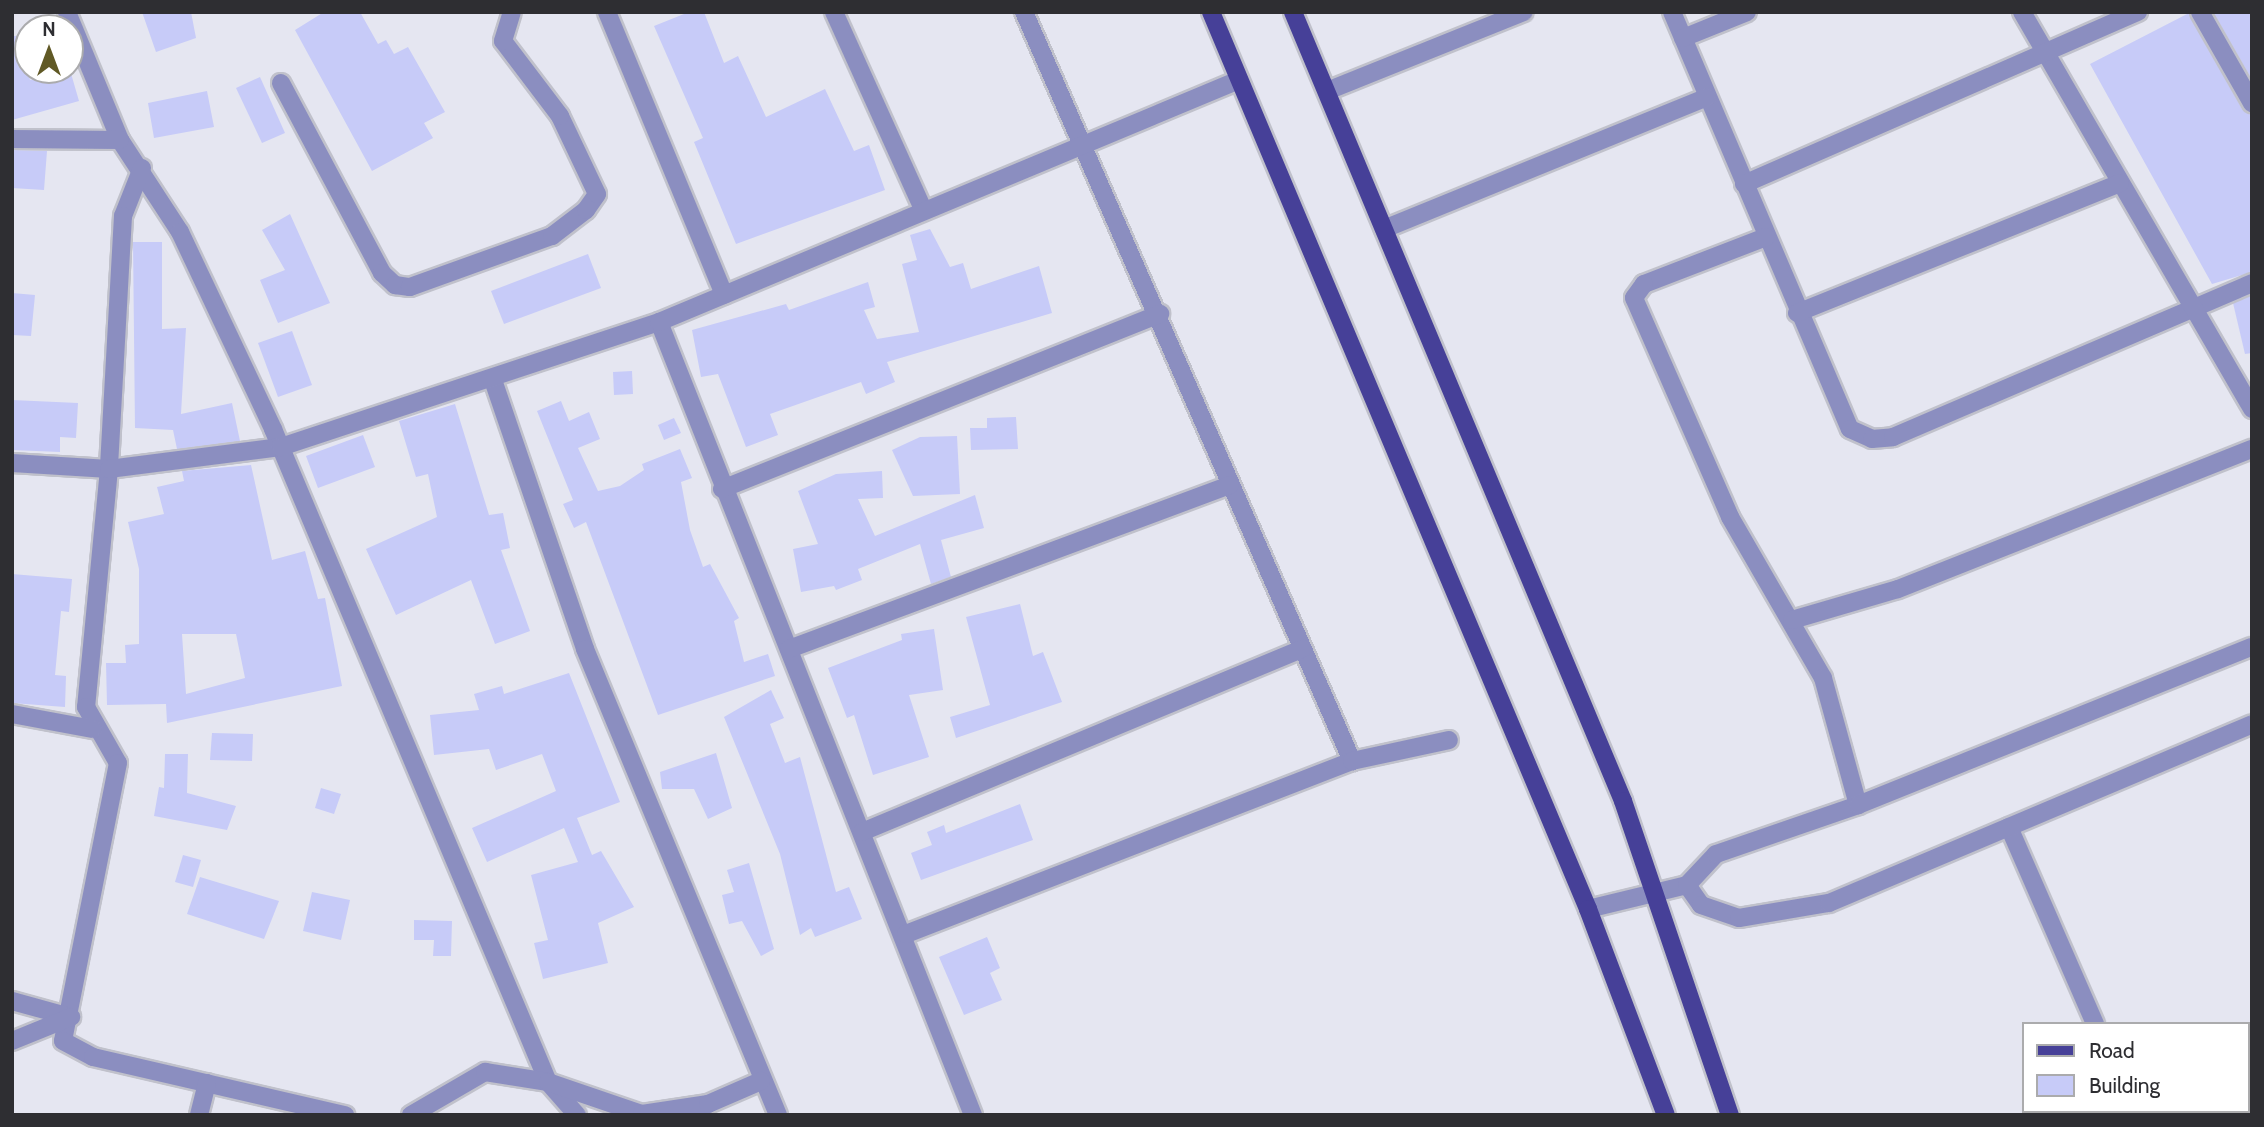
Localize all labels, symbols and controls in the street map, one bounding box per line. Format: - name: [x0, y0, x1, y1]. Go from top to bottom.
- north arrow: [14, 14, 84, 84]
- text: N: [42, 18, 56, 41]
- legend: [2022, 1022, 2250, 1113]
- text: Road: [2089, 1038, 2135, 1063]
- text: Building: [2089, 1073, 2160, 1098]

